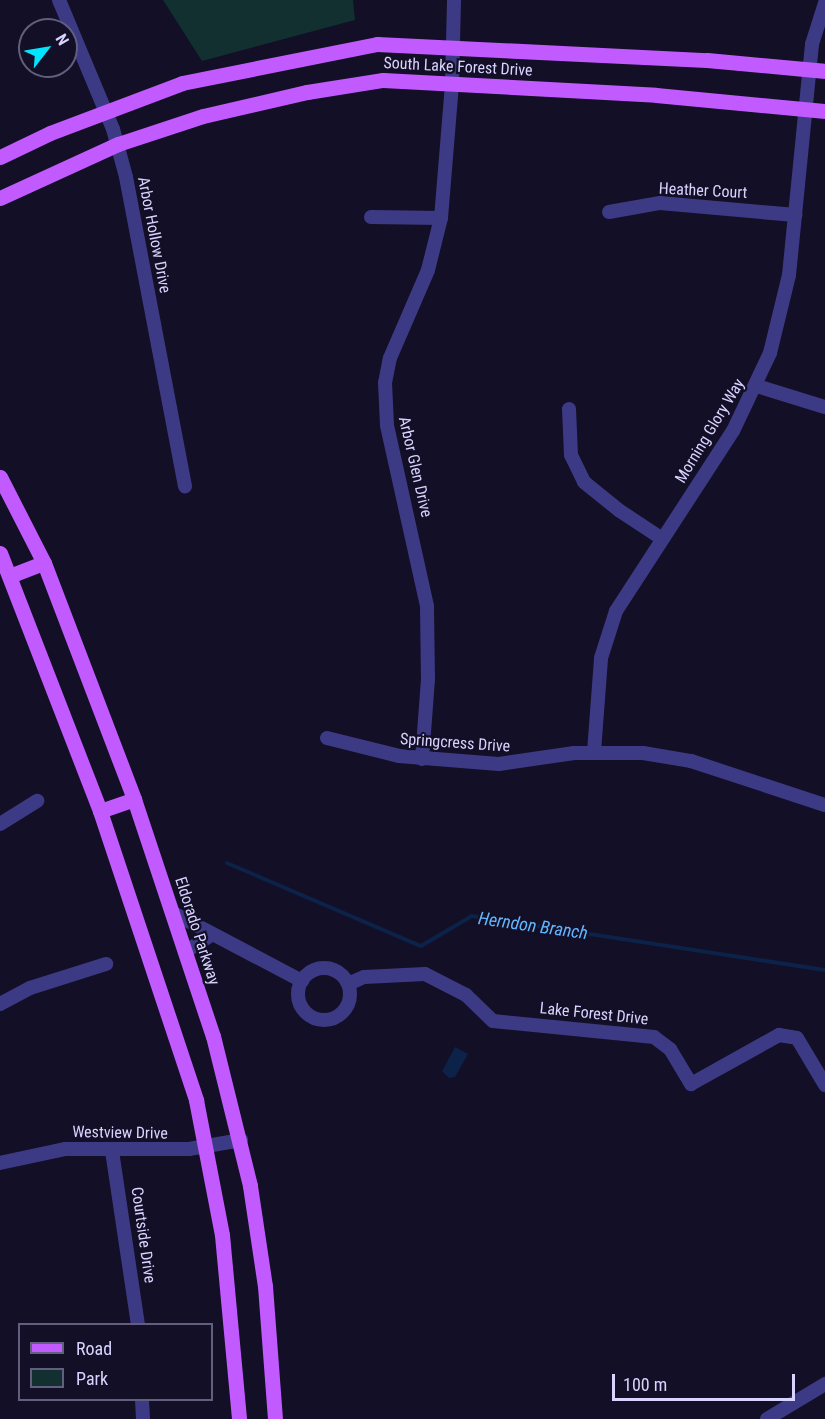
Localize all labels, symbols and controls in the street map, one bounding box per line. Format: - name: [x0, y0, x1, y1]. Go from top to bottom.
- north arrow: [18, 18, 78, 78]
- text: N: [51, 30, 73, 49]
- street label: South Lake Forest Drive: [383, 54, 533, 80]
- street label: Arbor Hollow Drive: [133, 175, 175, 295]
- street label: Heather Court: [658, 179, 748, 203]
- street label: Morning Glory Way: [671, 375, 749, 487]
- street label: Arbor Glen Drive: [394, 415, 436, 519]
- street label: Springcress Drive: [399, 730, 511, 756]
- street label: Eldorado Parkway: [170, 874, 224, 988]
- water label: Herndon Branch: [477, 908, 589, 944]
- street label: Lake Forest Drive: [539, 999, 649, 1029]
- street label: Westview Drive: [72, 1123, 168, 1143]
- street label: Courtside Drive: [127, 1186, 159, 1284]
- legend: [18, 1323, 213, 1401]
- text: Road: [76, 1338, 112, 1359]
- scale bar: [615, 1362, 798, 1400]
- text: Park: [76, 1368, 108, 1389]
- text: 100 m: [623, 1374, 667, 1395]

